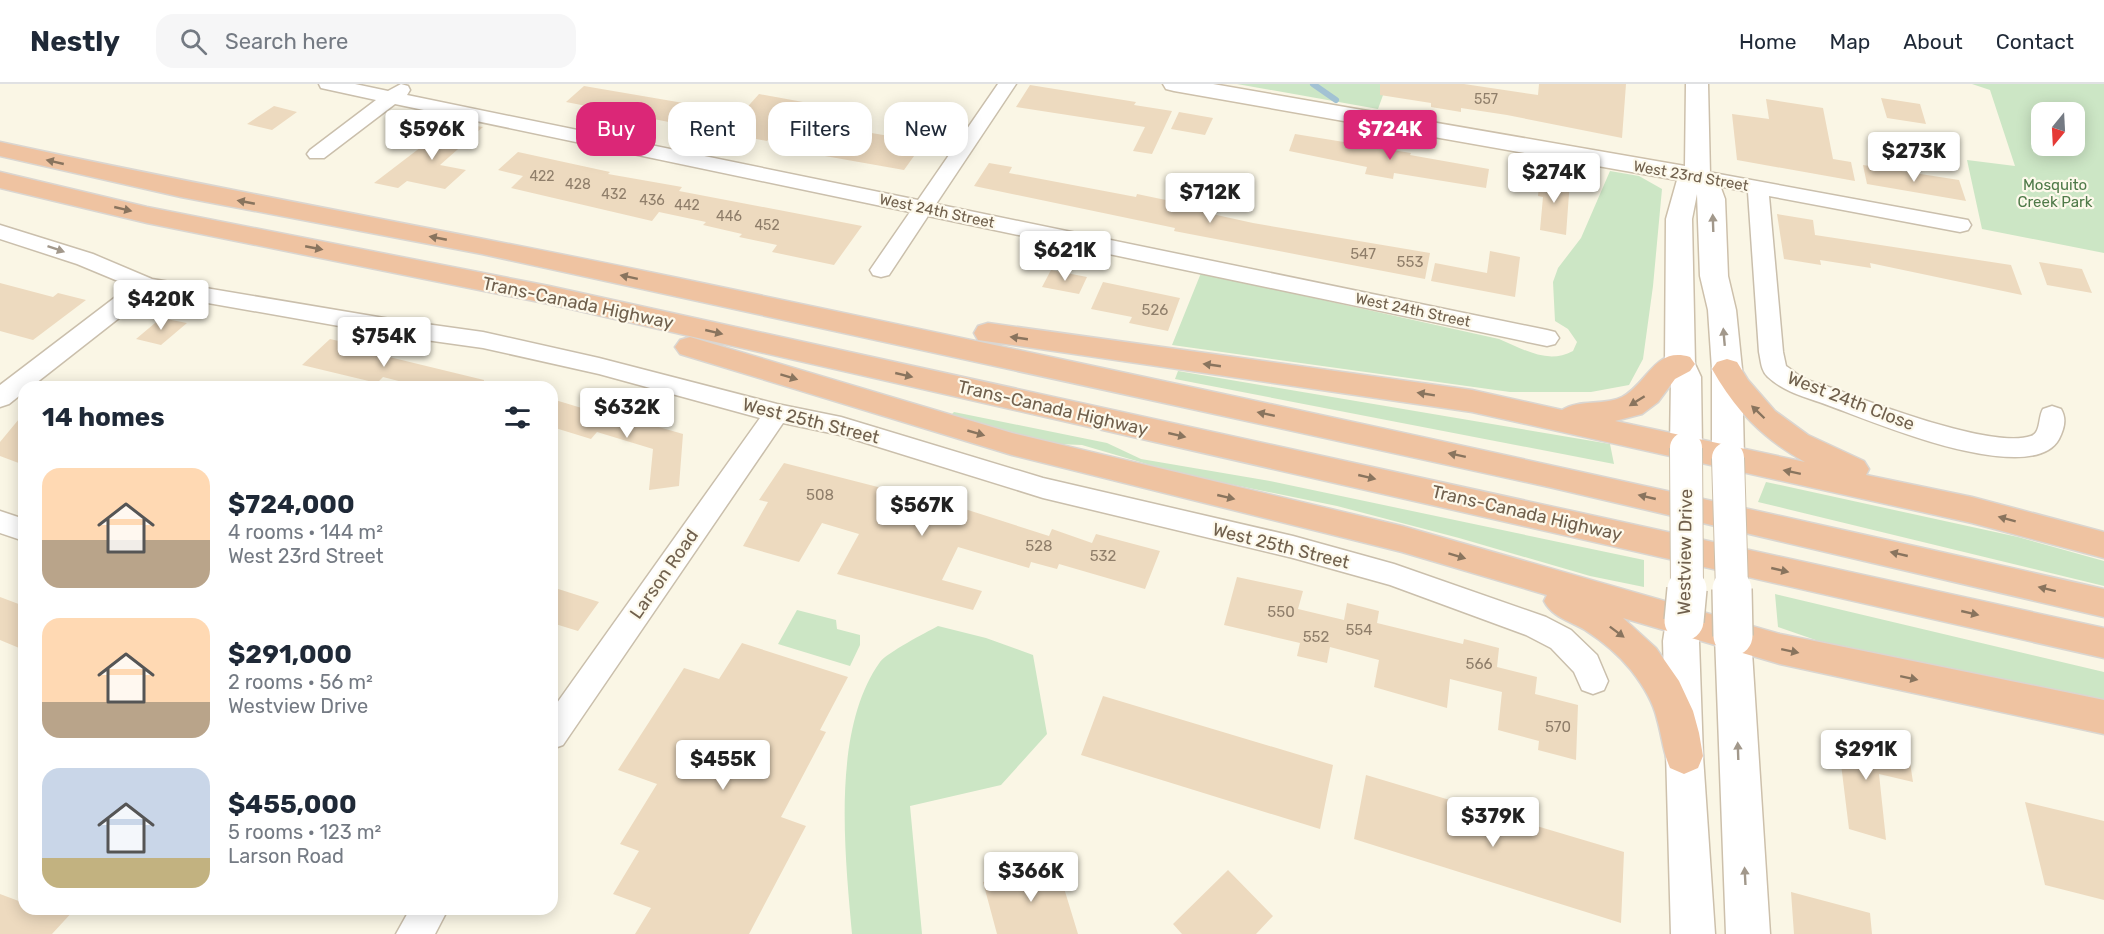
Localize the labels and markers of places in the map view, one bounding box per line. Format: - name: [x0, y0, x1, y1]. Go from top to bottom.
- pin: $596K: [390, 110, 474, 161]
- pin: $724K: [1348, 110, 1432, 161]
- pin: $273K: [1872, 132, 1956, 183]
- pin: $274K: [1512, 153, 1596, 204]
- pin: $712K: [1168, 173, 1252, 224]
- pin: $621K: [1023, 231, 1107, 282]
- pin: $420K: [119, 280, 203, 331]
- pin: $754K: [342, 317, 426, 368]
- pin: $632K: [585, 388, 669, 439]
- pin: $567K: [880, 486, 964, 537]
- pin: $291K: [1824, 730, 1908, 781]
- pin: $455K: [681, 740, 765, 791]
- pin: $379K: [1451, 797, 1535, 848]
- pin: $366K: [989, 852, 1073, 903]

